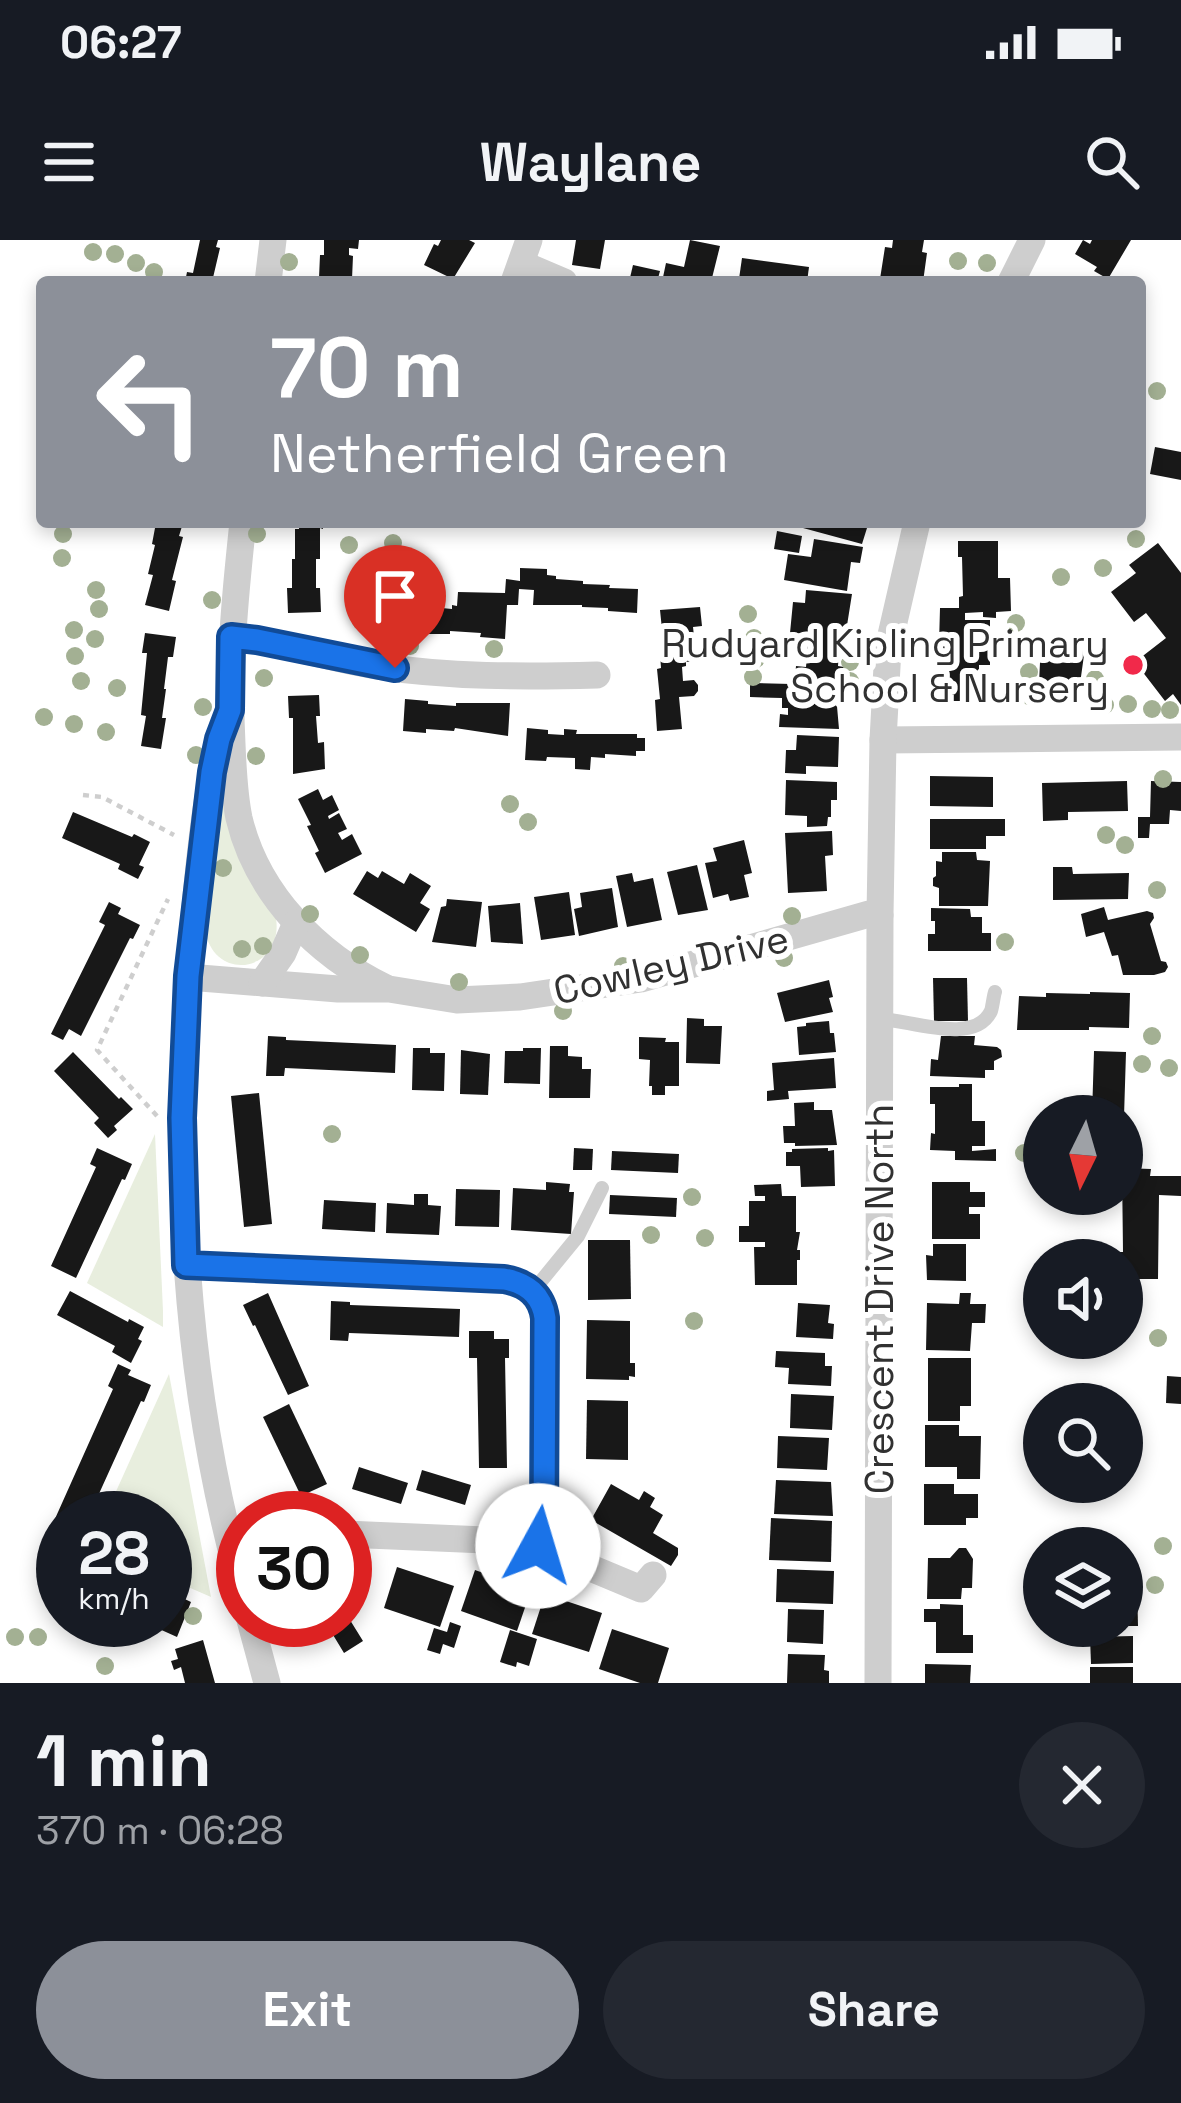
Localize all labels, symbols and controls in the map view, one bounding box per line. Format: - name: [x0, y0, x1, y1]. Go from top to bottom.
- text: 06:27: [60, 14, 182, 71]
- text: Waylane: [480, 128, 701, 197]
- icon: menu: [36, 129, 102, 195]
- icon: search: [1079, 129, 1145, 195]
- text: 70 m: [270, 314, 464, 422]
- icon: left: [72, 324, 228, 480]
- text: Netherfield Green: [270, 419, 729, 488]
- pin: [344, 545, 446, 668]
- icon: arrive: [362, 563, 428, 629]
- place label: Rudyard Kipling Primary School & Nursery: [661, 619, 1109, 713]
- marker: Rudyard Kipling Primary School & Nursery: [1120, 652, 1146, 678]
- street label: Cowley Drive: [549, 914, 794, 1015]
- north arrow: [1023, 1095, 1143, 1215]
- map controls: [1023, 1095, 1143, 1647]
- street label: Crescent Drive North: [855, 1104, 904, 1494]
- button: sound: [1023, 1239, 1143, 1359]
- button: search: [1023, 1383, 1143, 1503]
- position arrow: [475, 1483, 601, 1609]
- speed limit sign: 30: [216, 1491, 372, 1647]
- text: 28: [78, 1515, 150, 1592]
- button: layers: [1023, 1527, 1143, 1647]
- text: km/h: [78, 1579, 150, 1618]
- text: 1 min: [36, 1715, 212, 1807]
- button: close: [1019, 1722, 1145, 1848]
- text: 370 m · 06:28: [36, 1806, 284, 1855]
- button: Exit: [36, 1941, 579, 2079]
- button: Share: [603, 1941, 1145, 2079]

